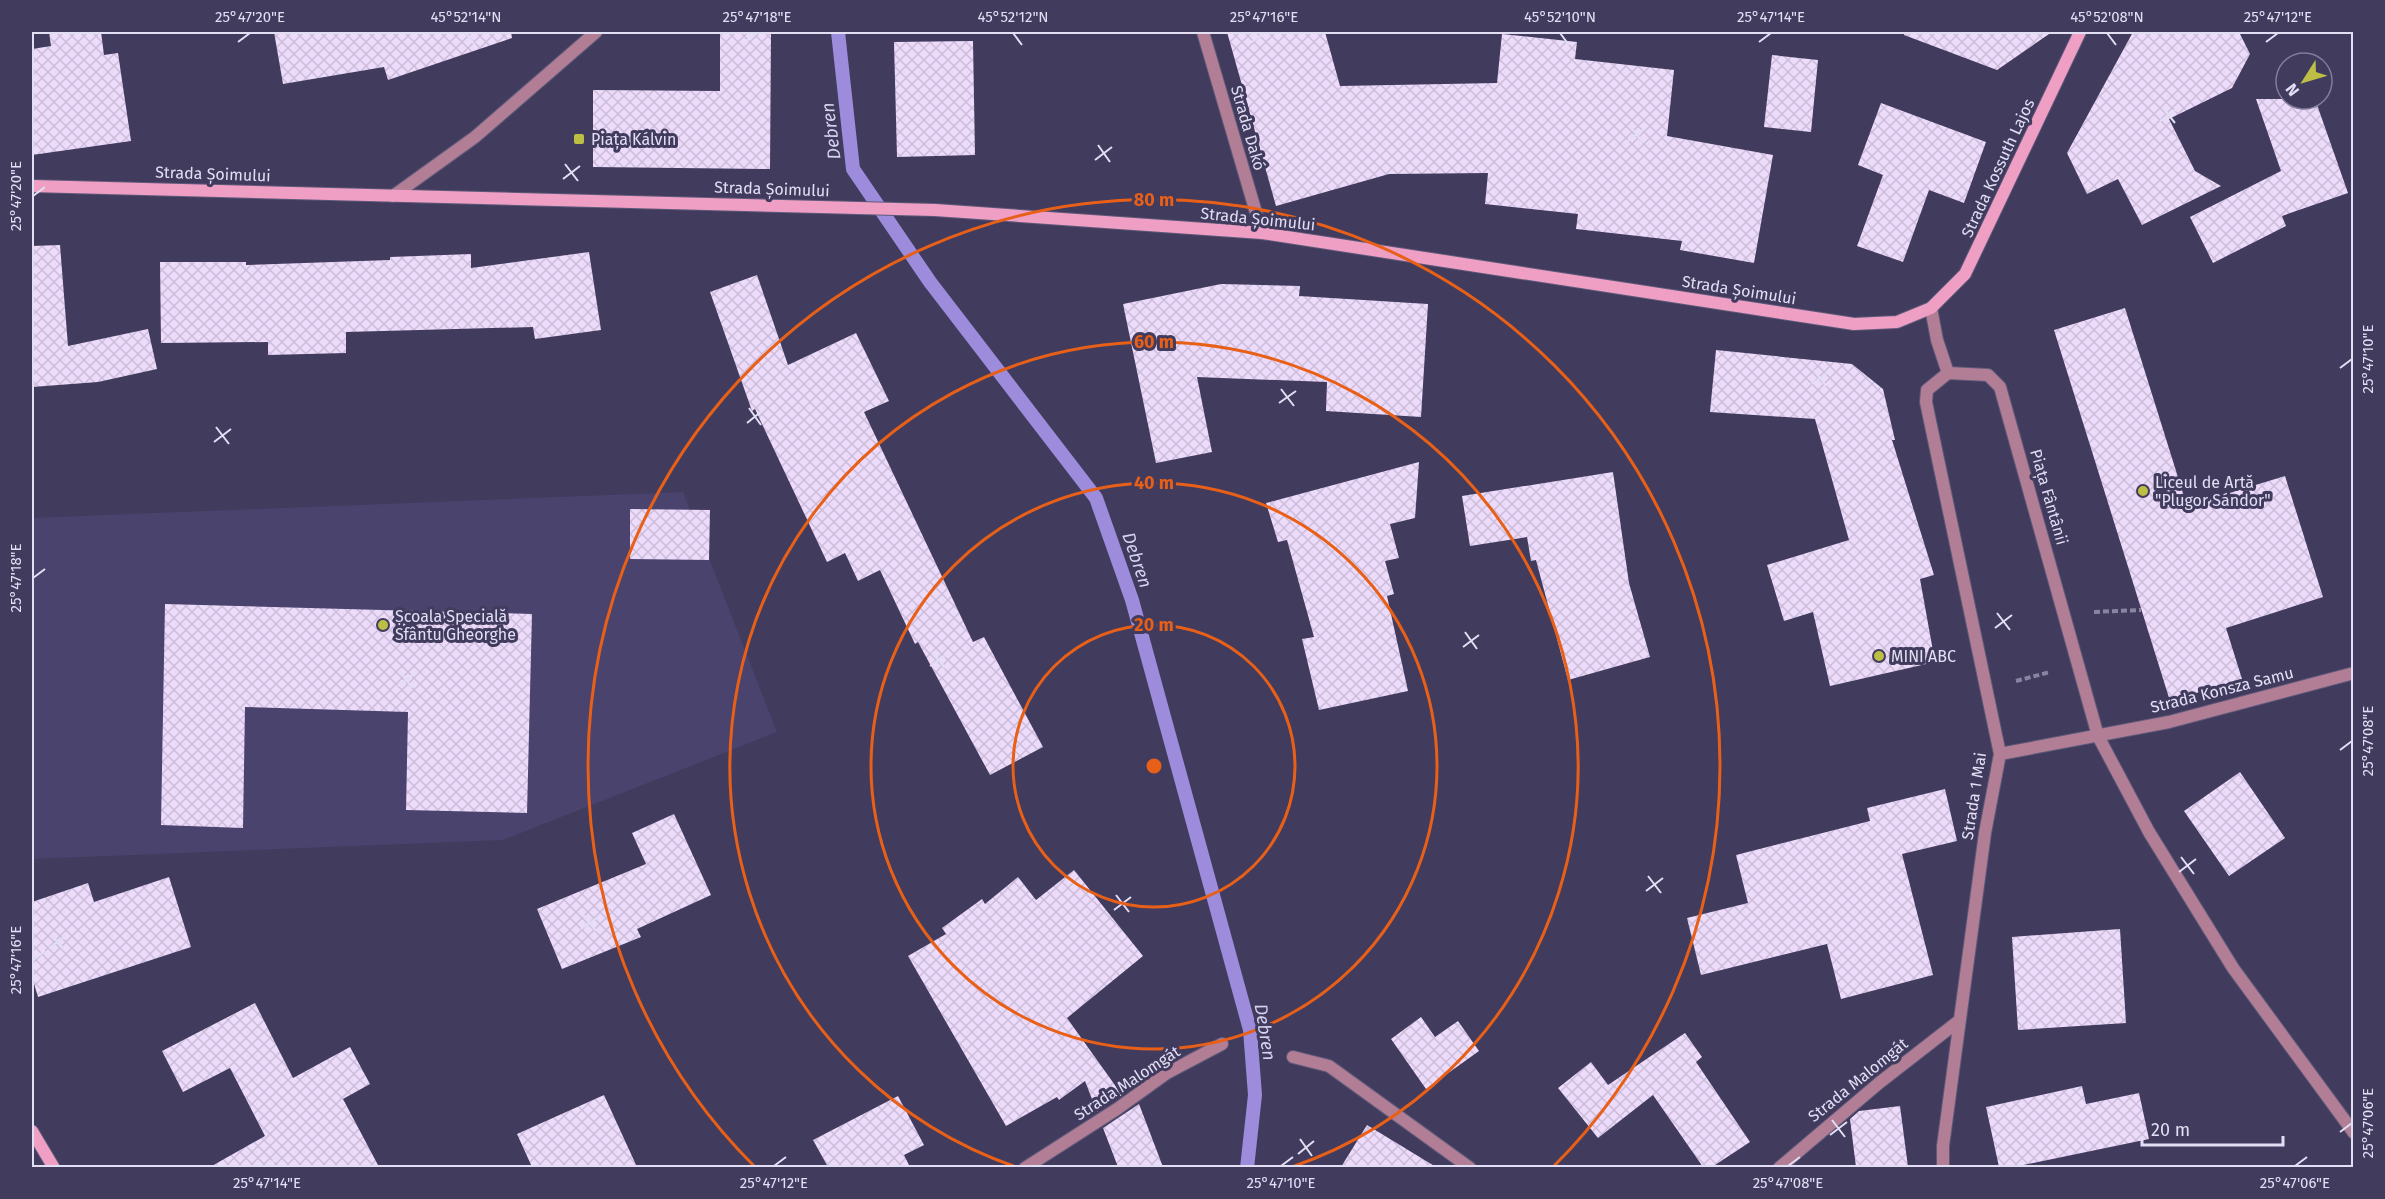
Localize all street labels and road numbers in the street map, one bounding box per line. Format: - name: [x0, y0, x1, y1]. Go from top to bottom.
- street label: Strada Dakó: [1227, 83, 1269, 173]
- street label: Strada Kossuth Lajos: [1957, 96, 2039, 240]
- street label: Strada Șoimului: [155, 162, 271, 187]
- street label: Strada Șoimului: [714, 177, 830, 202]
- street label: Strada Șoimului: [1199, 204, 1316, 235]
- street label: Strada Șoimului: [1680, 272, 1798, 309]
- street label: Piața Fântânii: [2025, 447, 2072, 547]
- street label: Strada Konsza Samu: [2148, 663, 2296, 717]
- street label: Strada 1 Mai: [1958, 751, 1990, 841]
- street label: Strada Malomgát: [1804, 1034, 1912, 1126]
- street label: Strada Malomgát: [1070, 1042, 1184, 1124]

